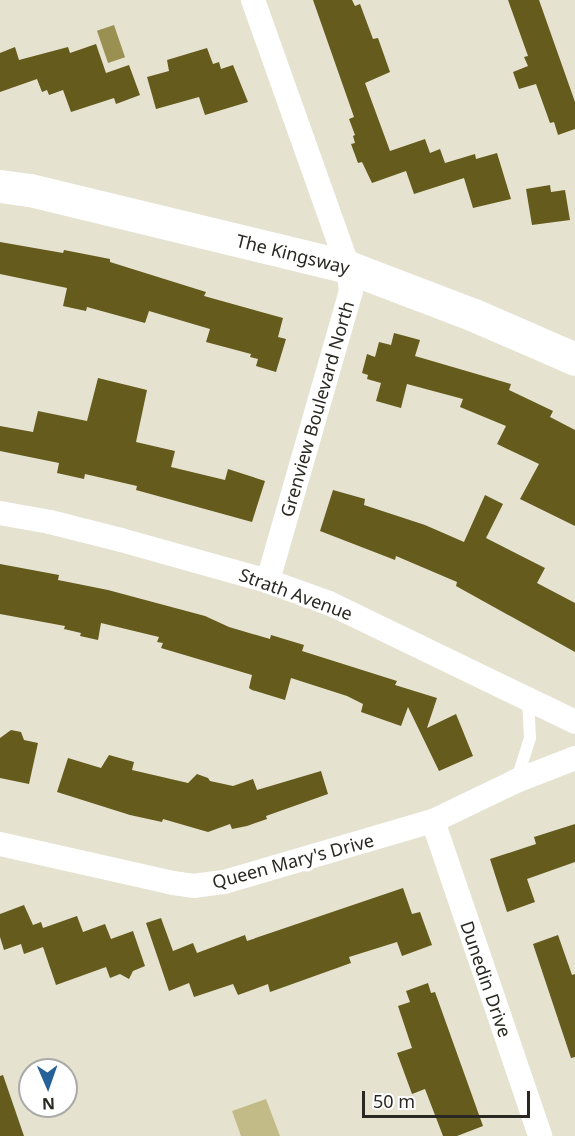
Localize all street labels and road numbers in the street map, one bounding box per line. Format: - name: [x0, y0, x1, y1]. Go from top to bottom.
- street label: The Kingsway: [234, 229, 352, 279]
- street label: Grenview Boulevard North: [276, 299, 358, 519]
- street label: Strath Avenue: [236, 563, 356, 625]
- street label: Queen Mary's Drive: [210, 829, 376, 893]
- street label: Dunedin Drive: [456, 918, 516, 1040]

